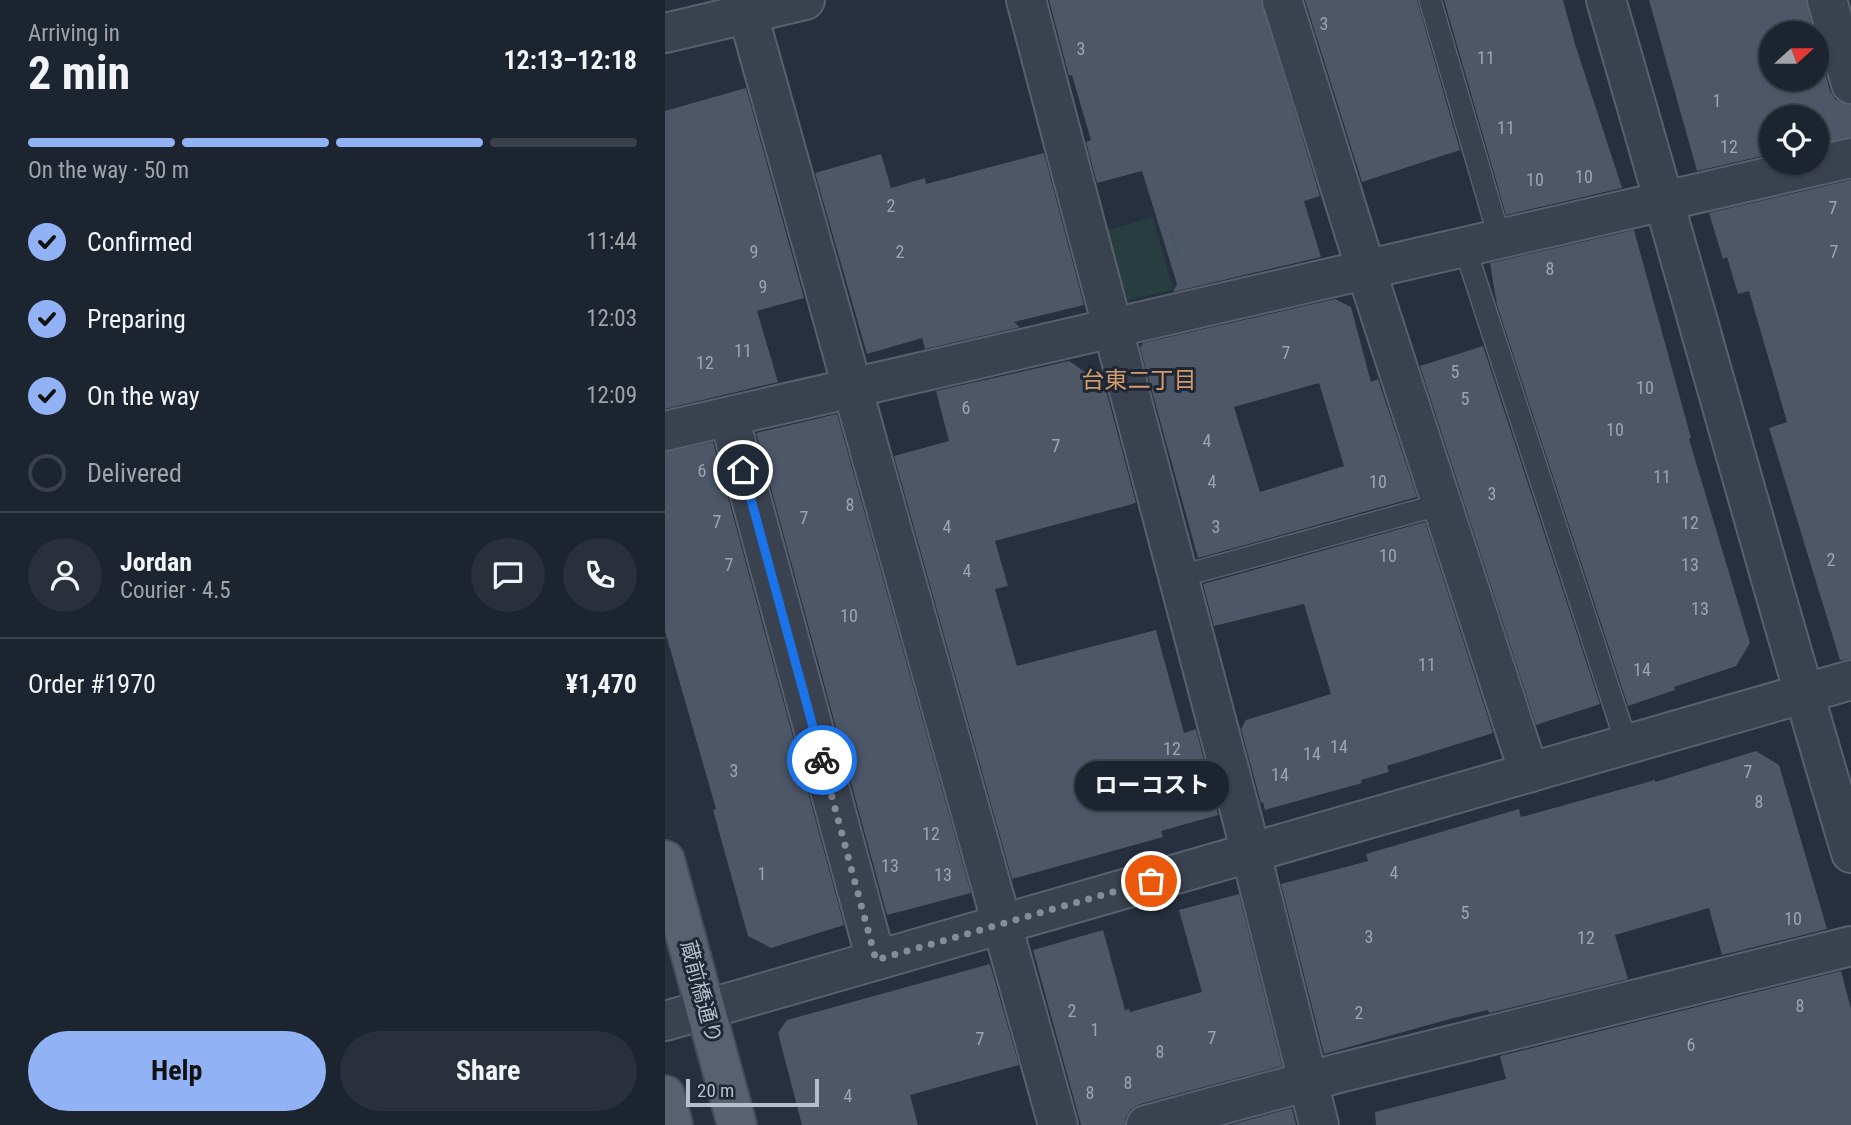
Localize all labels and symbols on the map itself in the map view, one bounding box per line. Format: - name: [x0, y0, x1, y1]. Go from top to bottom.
- house number: 3: [1320, 13, 1328, 34]
- north arrow: [1759, 21, 1829, 91]
- house number: 3: [1077, 38, 1085, 59]
- house number: 11: [1477, 47, 1495, 68]
- house number: 1: [1713, 90, 1721, 111]
- house number: 11: [1497, 117, 1515, 138]
- house number: 12: [1720, 136, 1738, 157]
- house number: 10: [1575, 166, 1593, 187]
- house number: 10: [1526, 169, 1544, 190]
- house number: 2: [887, 195, 896, 216]
- house number: 7: [1829, 197, 1838, 218]
- house number: 9: [750, 241, 758, 262]
- house number: 2: [896, 241, 905, 262]
- house number: 7: [1830, 241, 1839, 262]
- house number: 8: [1546, 258, 1554, 279]
- house number: 9: [759, 276, 767, 297]
- house number: 11: [734, 340, 752, 361]
- house number: 7: [1282, 342, 1291, 363]
- house number: 12: [696, 352, 714, 373]
- house number: 5: [1451, 361, 1460, 382]
- district label: 台東二丁目: [1082, 367, 1197, 394]
- house number: 10: [1636, 377, 1654, 398]
- house number: 5: [1461, 388, 1470, 409]
- house number: 6: [962, 397, 970, 418]
- house number: 10: [1606, 419, 1624, 440]
- house number: 4: [1203, 430, 1212, 451]
- house number: 7: [1052, 435, 1061, 456]
- pin: [713, 440, 773, 500]
- house number: 6: [698, 460, 706, 481]
- house number: 11: [1653, 466, 1671, 487]
- house number: 4: [1208, 471, 1217, 492]
- house number: 10: [1369, 471, 1387, 492]
- house number: 3: [1488, 483, 1496, 504]
- house number: 8: [846, 494, 854, 515]
- house number: 7: [800, 507, 809, 528]
- house number: 7: [713, 511, 722, 532]
- house number: 12: [1681, 512, 1699, 533]
- house number: 4: [943, 516, 952, 537]
- house number: 3: [1212, 516, 1220, 537]
- house number: 10: [1379, 545, 1397, 566]
- house number: 2: [1827, 549, 1836, 570]
- house number: 7: [725, 554, 734, 575]
- house number: 13: [1681, 554, 1699, 575]
- house number: 4: [963, 560, 972, 581]
- house number: 13: [1691, 598, 1709, 619]
- house number: 10: [840, 605, 858, 626]
- house number: 11: [1418, 654, 1436, 675]
- house number: 14: [1633, 659, 1651, 680]
- courier: [787, 725, 857, 795]
- house number: 14: [1330, 736, 1348, 757]
- house number: 12: [1163, 738, 1181, 759]
- house number: 14: [1303, 743, 1321, 764]
- house number: 3: [730, 760, 738, 781]
- house number: 7: [1744, 761, 1753, 782]
- callout: ローコスト: [1074, 762, 1228, 811]
- house number: 14: [1271, 764, 1289, 785]
- house number: 8: [1755, 791, 1763, 812]
- house number: 12: [922, 823, 940, 844]
- pin: [1121, 851, 1181, 911]
- house number: 13: [881, 855, 899, 876]
- house number: 4: [1390, 862, 1399, 883]
- house number: 1: [758, 863, 766, 884]
- house number: 13: [934, 864, 952, 885]
- house number: 5: [1461, 902, 1470, 923]
- house number: 10: [1784, 908, 1802, 929]
- house number: 3: [1365, 926, 1373, 947]
- house number: 12: [1577, 927, 1595, 948]
- street label: 蔵前橋通り: [676, 938, 726, 1046]
- house number: 8: [1796, 995, 1804, 1016]
- house number: 2: [1068, 1000, 1077, 1021]
- house number: 2: [1355, 1002, 1364, 1023]
- house number: 1: [1091, 1019, 1099, 1040]
- house number: 7: [1208, 1027, 1217, 1048]
- house number: 7: [976, 1028, 985, 1049]
- house number: 6: [1687, 1034, 1695, 1055]
- house number: 8: [1156, 1041, 1164, 1062]
- house number: 8: [1124, 1072, 1132, 1093]
- scale bar: [686, 1076, 819, 1108]
- house number: 8: [1086, 1082, 1094, 1103]
- house number: 4: [844, 1085, 853, 1106]

